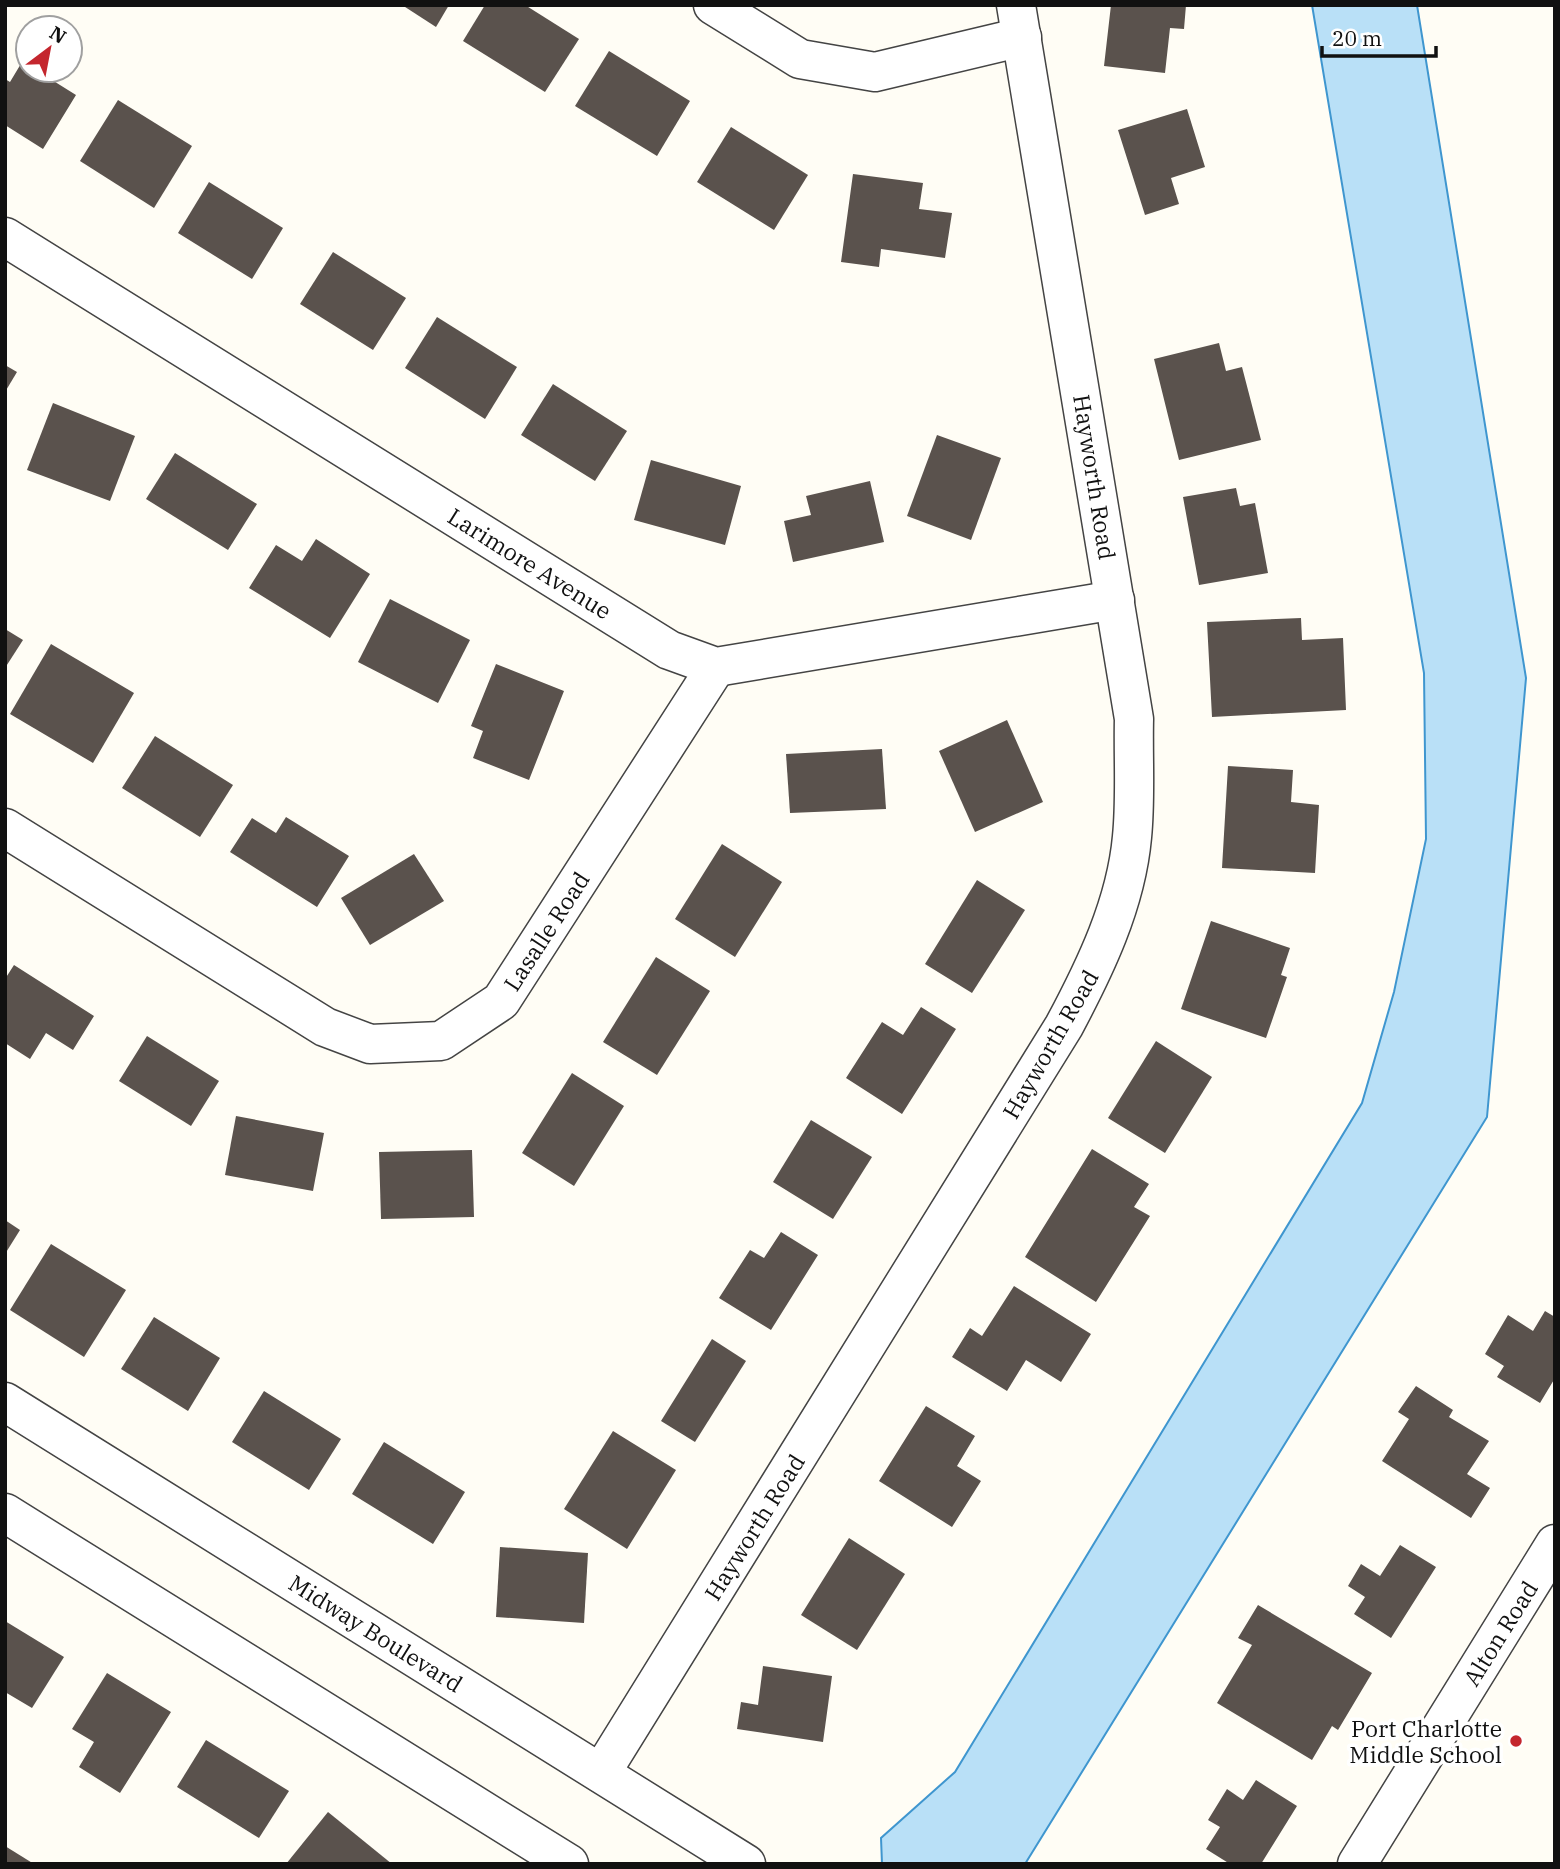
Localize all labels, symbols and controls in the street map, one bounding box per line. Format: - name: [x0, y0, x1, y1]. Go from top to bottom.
- north arrow: [14, 14, 84, 84]
- scale bar: [1322, 14, 1436, 58]
- text: N: [45, 20, 71, 49]
- text: 20 m: [1332, 24, 1382, 52]
- street label: Hayworth Road: [1067, 392, 1123, 562]
- street label: Larimore Avenue: [443, 501, 617, 625]
- street label: Lasalle Road: [496, 866, 596, 996]
- street label: Hayworth Road: [995, 964, 1105, 1124]
- street label: Hayworth Road: [697, 1448, 811, 1606]
- street label: Midway Boulevard: [283, 1567, 469, 1699]
- street label: Alton Road: [1456, 1575, 1544, 1691]
- place label: Port Charlotte Middle School: [1349, 1713, 1502, 1769]
- marker: Port Charlotte Middle School: [1508, 1733, 1524, 1749]

